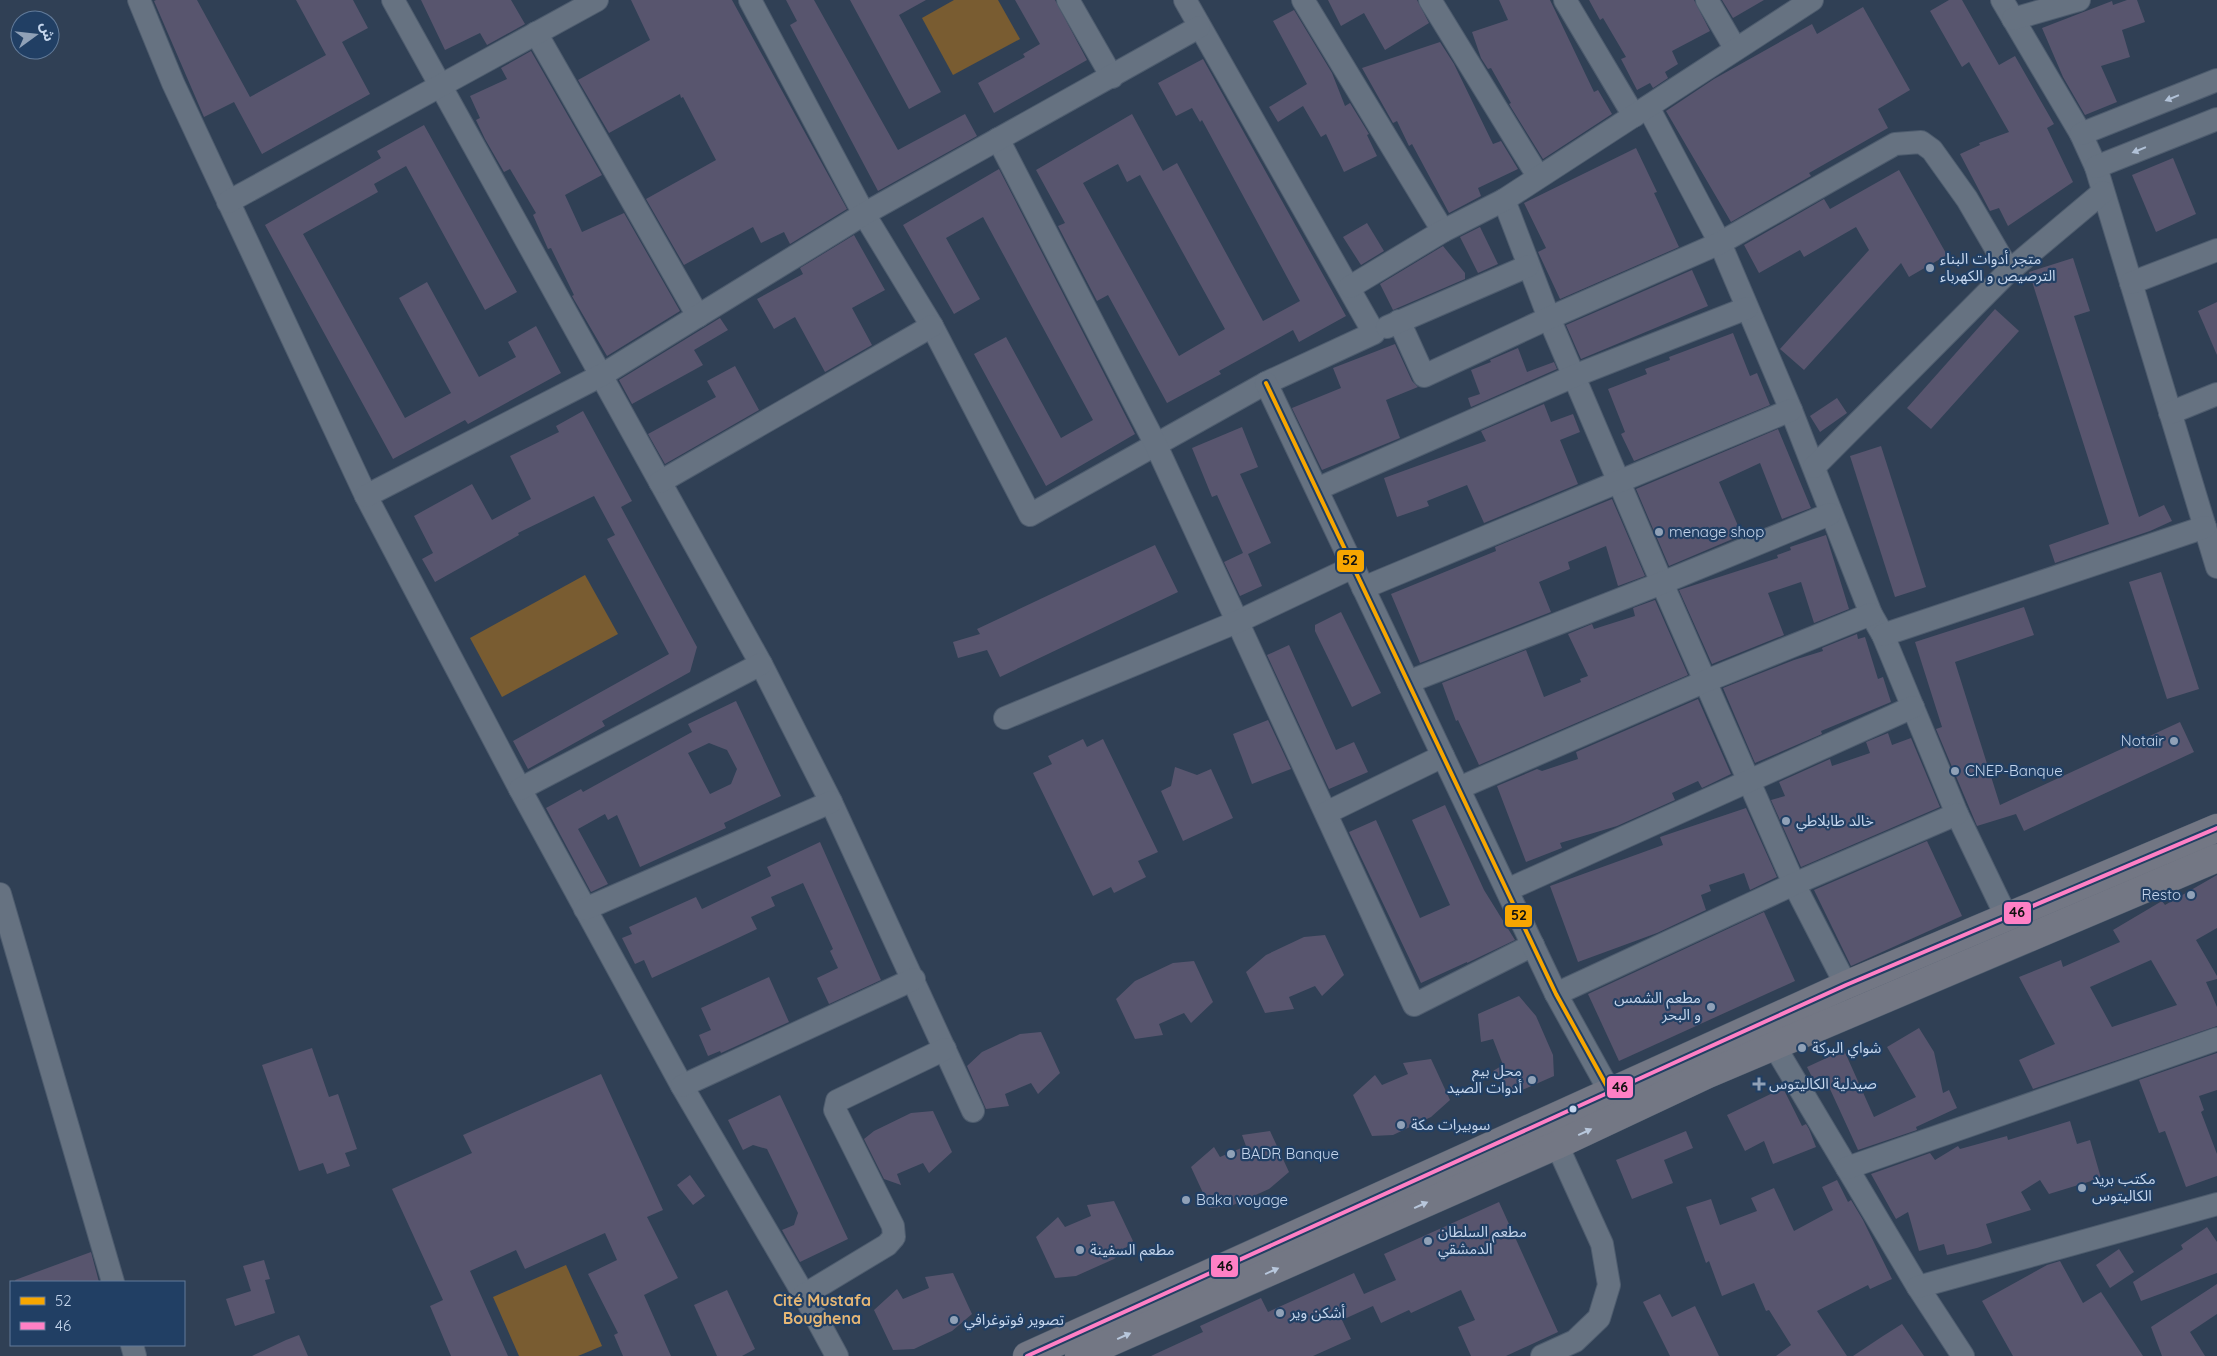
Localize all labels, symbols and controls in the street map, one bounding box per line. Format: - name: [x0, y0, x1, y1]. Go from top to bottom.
- north arrow: [10, 10, 60, 60]
- text: ش: [36, 20, 59, 43]
- one-way arrow: [2165, 94, 2179, 102]
- one-way arrow: [2131, 146, 2146, 154]
- place label: متجر أدوات البناء الترصيص و الكهرباء: [1940, 249, 2056, 285]
- marker: متجر أدوات البناء الترصيص و الكهرباء: [1924, 262, 1936, 274]
- place label: menage shop: [1669, 522, 1764, 541]
- marker: menage shop: [1653, 526, 1665, 538]
- line badge: 52: [1336, 549, 1365, 573]
- text: 52: [1342, 551, 1358, 569]
- place label: Notair: [2121, 731, 2164, 750]
- marker: Notair: [2168, 735, 2180, 747]
- place label: CNEP-Banque: [1965, 761, 2063, 780]
- marker: CNEP-Banque: [1949, 765, 1961, 777]
- place label: خالد طابلاطي: [1796, 811, 1874, 832]
- marker: خالد طابلاطي: [1780, 815, 1792, 827]
- place label: Resto: [2141, 885, 2181, 904]
- marker: Resto: [2185, 889, 2197, 901]
- line badge: 46: [2003, 901, 2032, 925]
- text: 46: [2009, 903, 2025, 921]
- line badge: 52: [1504, 904, 1533, 928]
- text: 52: [1511, 906, 1527, 924]
- place label: مطعم الشمس و البحر: [1614, 988, 1701, 1024]
- marker: مطعم الشمس و البحر: [1705, 1001, 1717, 1013]
- place label: شواي البركة: [1812, 1038, 1882, 1059]
- marker: شواي البركة: [1796, 1042, 1808, 1054]
- place label: محل بيع أدوات الصيد: [1447, 1061, 1522, 1097]
- marker: محل بيع أدوات الصيد: [1526, 1074, 1538, 1086]
- place label: صيدلية الكاليتوس: [1769, 1074, 1877, 1093]
- line badge: 46: [1606, 1075, 1634, 1099]
- text: 46: [1612, 1078, 1628, 1096]
- marker: صيدلية الكاليتوس: [1753, 1078, 1765, 1090]
- unlabelled marker: [1568, 1104, 1578, 1114]
- place label: سوبيرات مكة: [1411, 1115, 1491, 1134]
- marker: سوبيرات مكة: [1395, 1119, 1407, 1131]
- one-way arrow: [1578, 1128, 1592, 1136]
- place label: BADR Banque: [1241, 1144, 1339, 1163]
- marker: BADR Banque: [1225, 1148, 1237, 1160]
- place label: مكتب بريد الكاليتوس: [2092, 1169, 2156, 1205]
- marker: مكتب بريد الكاليتوس: [2076, 1182, 2088, 1194]
- place label: Baka voyage: [1196, 1190, 1288, 1209]
- marker: Baka voyage: [1180, 1194, 1192, 1206]
- one-way arrow: [1414, 1201, 1428, 1209]
- place label: مطعم السلطان الدمشقي: [1438, 1222, 1527, 1260]
- marker: مطعم السلطان الدمشقي: [1422, 1235, 1434, 1247]
- place label: مطعم السفينة: [1090, 1240, 1175, 1261]
- marker: مطعم السفينة: [1074, 1244, 1086, 1256]
- line badge: 46: [1210, 1254, 1239, 1278]
- text: 46: [1217, 1257, 1233, 1275]
- one-way arrow: [1265, 1266, 1279, 1274]
- legend: [10, 1281, 185, 1346]
- district label: Cité Mustafa Boughena: [773, 1290, 871, 1328]
- text: 52: [55, 1291, 72, 1310]
- place label: أشكن وير: [1289, 1303, 1345, 1322]
- marker: أشكن وير: [1274, 1307, 1286, 1319]
- place label: تصوير فوتوغرافي: [964, 1310, 1064, 1331]
- marker: تصوير فوتوغرافي: [948, 1314, 960, 1326]
- text: 46: [55, 1316, 71, 1335]
- one-way arrow: [1117, 1332, 1131, 1340]

